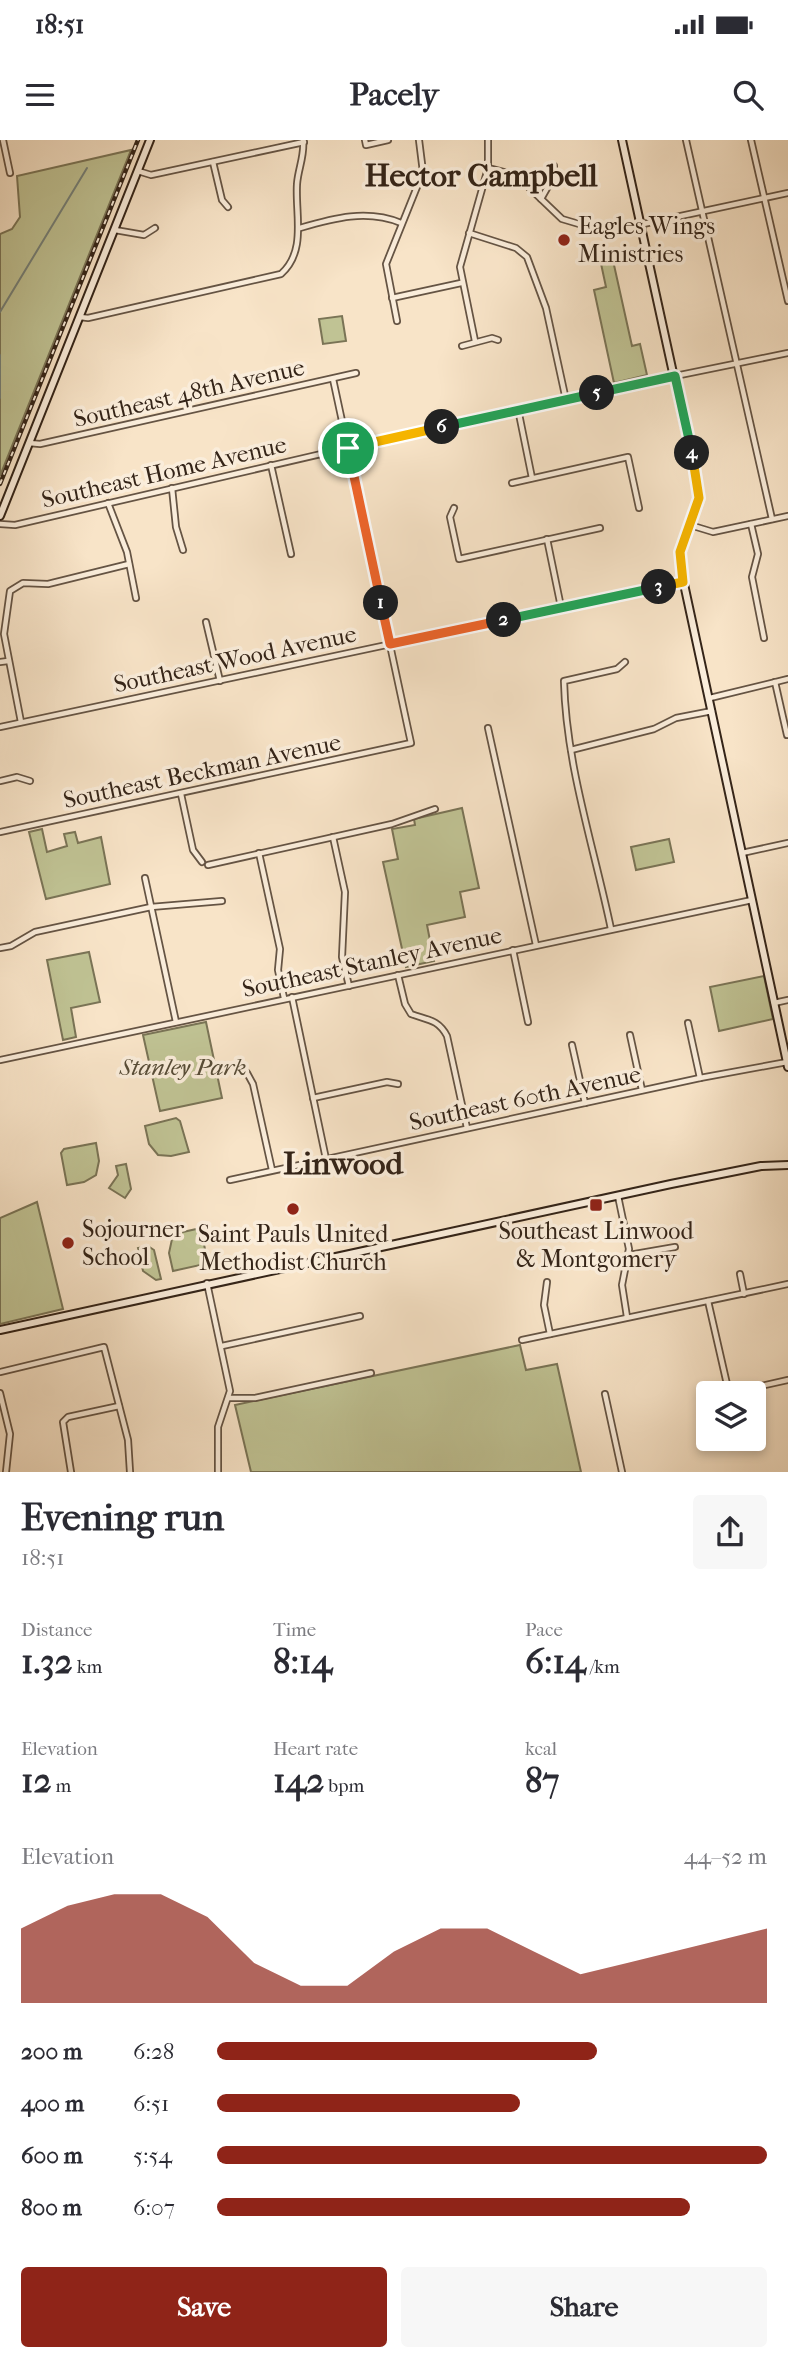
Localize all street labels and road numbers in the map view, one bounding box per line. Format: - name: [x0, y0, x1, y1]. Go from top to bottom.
- street label: Southeast 48th Avenue: [71, 353, 307, 433]
- street label: Southeast Home Avenue: [39, 430, 289, 514]
- street label: Southeast Wood Avenue: [111, 620, 359, 698]
- street label: Southeast Beckman Avenue: [61, 728, 344, 814]
- street label: Southeast Stanley Avenue: [240, 921, 504, 1003]
- street label: Southeast 60th Avenue: [407, 1060, 644, 1136]

